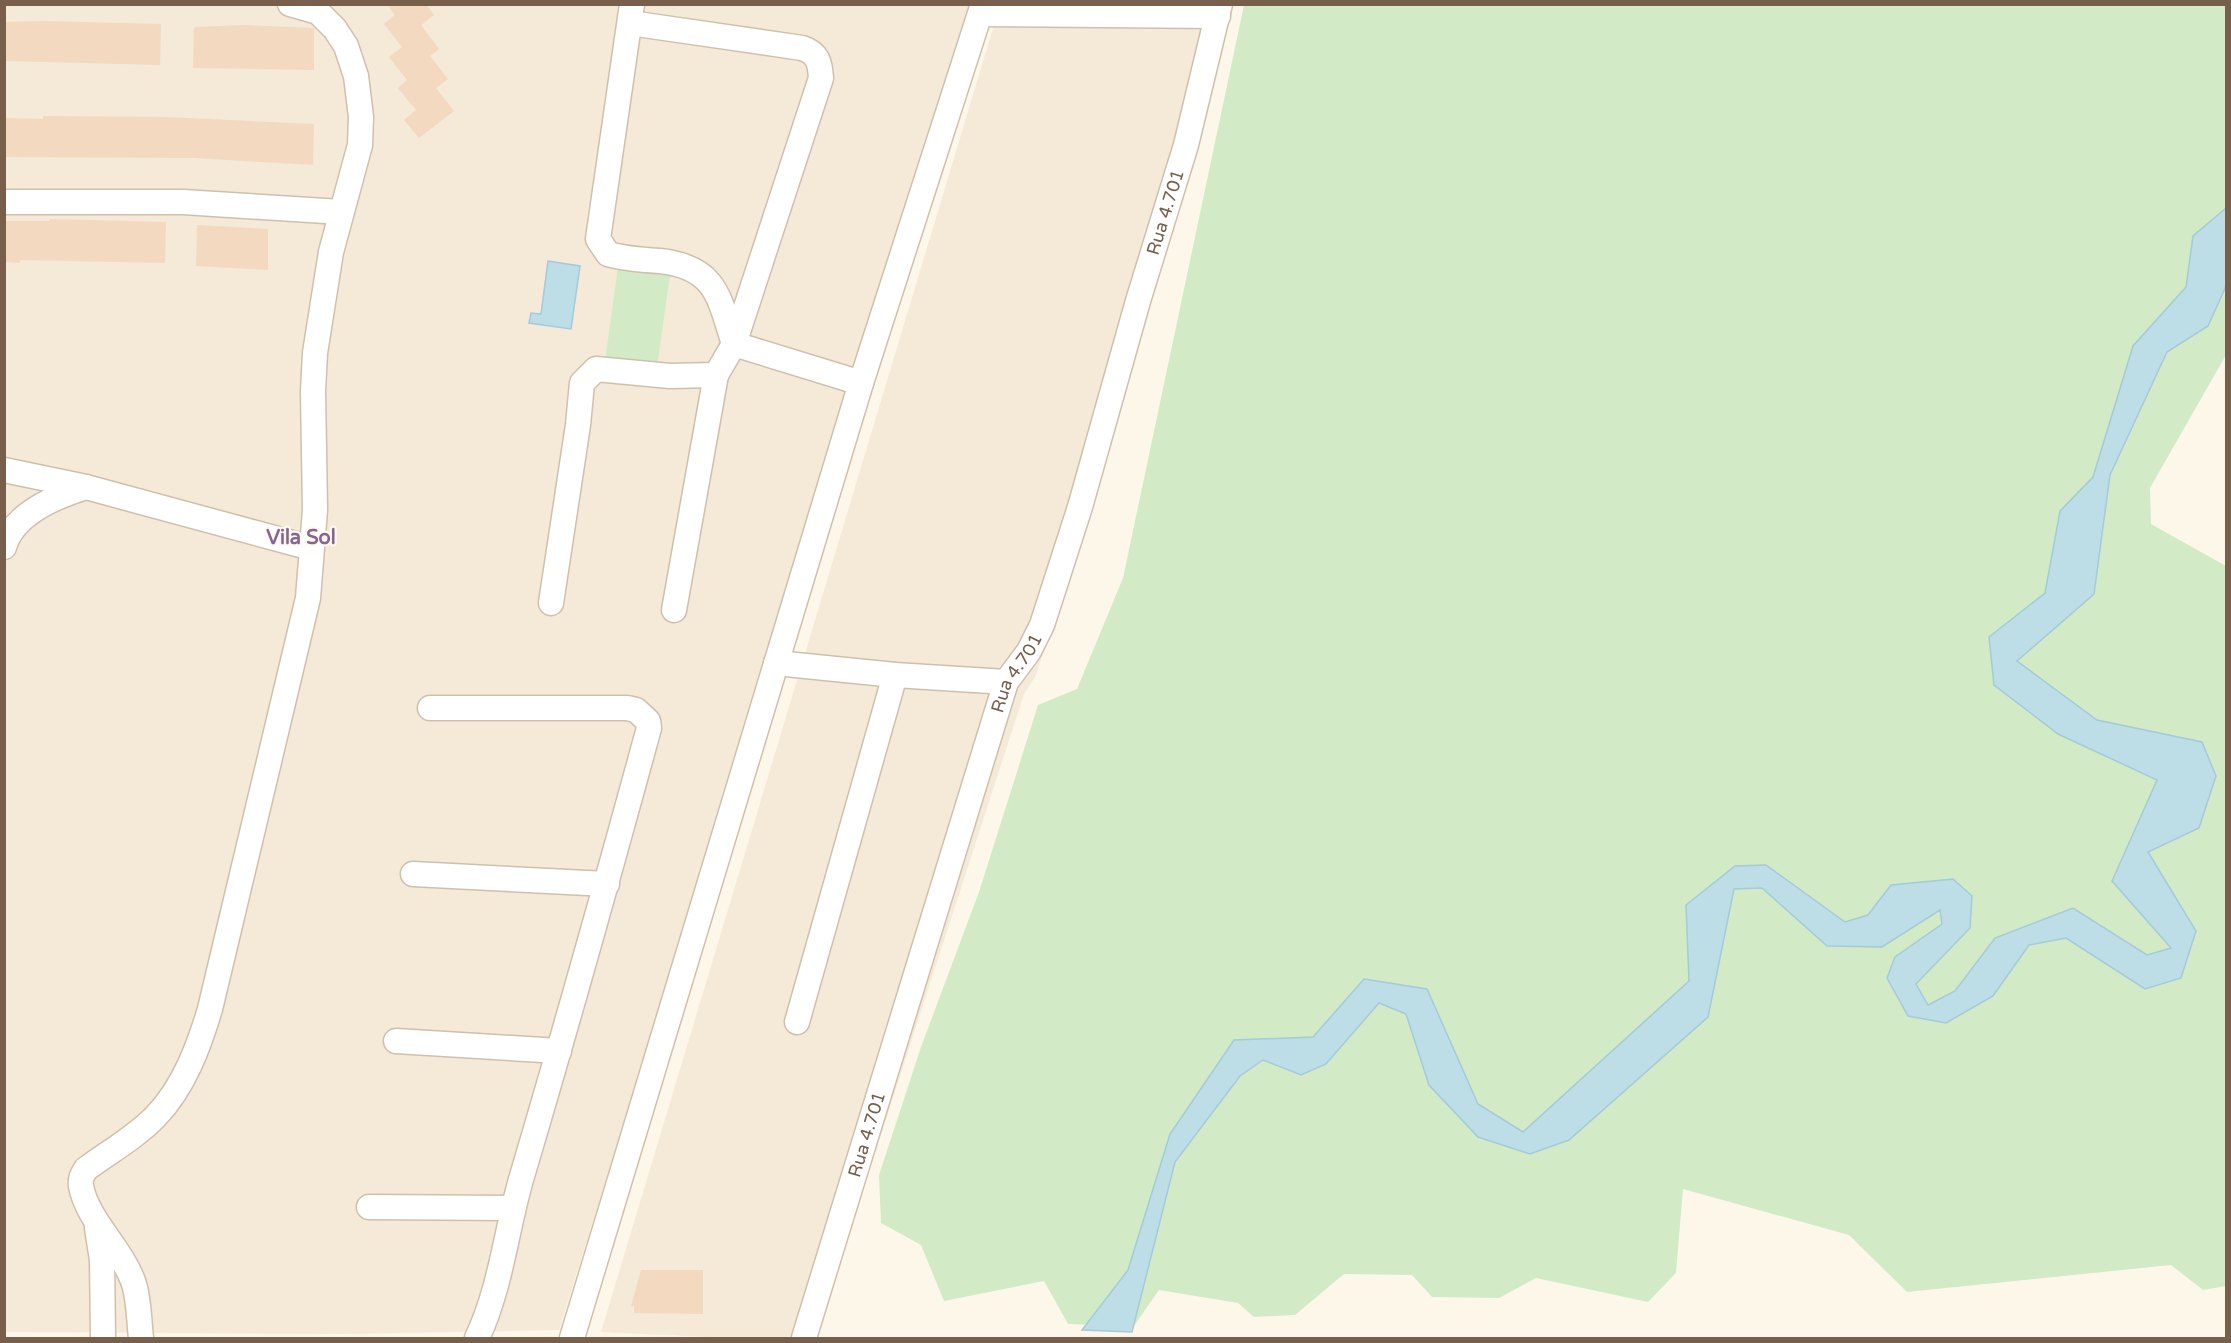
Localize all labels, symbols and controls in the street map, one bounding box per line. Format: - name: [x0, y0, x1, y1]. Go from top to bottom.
- street label: Rua 4.701: [1142, 167, 1189, 258]
- district label: Vila Sol: [266, 526, 336, 550]
- street label: Rua 4.701: [986, 630, 1047, 715]
- street label: Rua 4.701: [843, 1089, 890, 1180]

